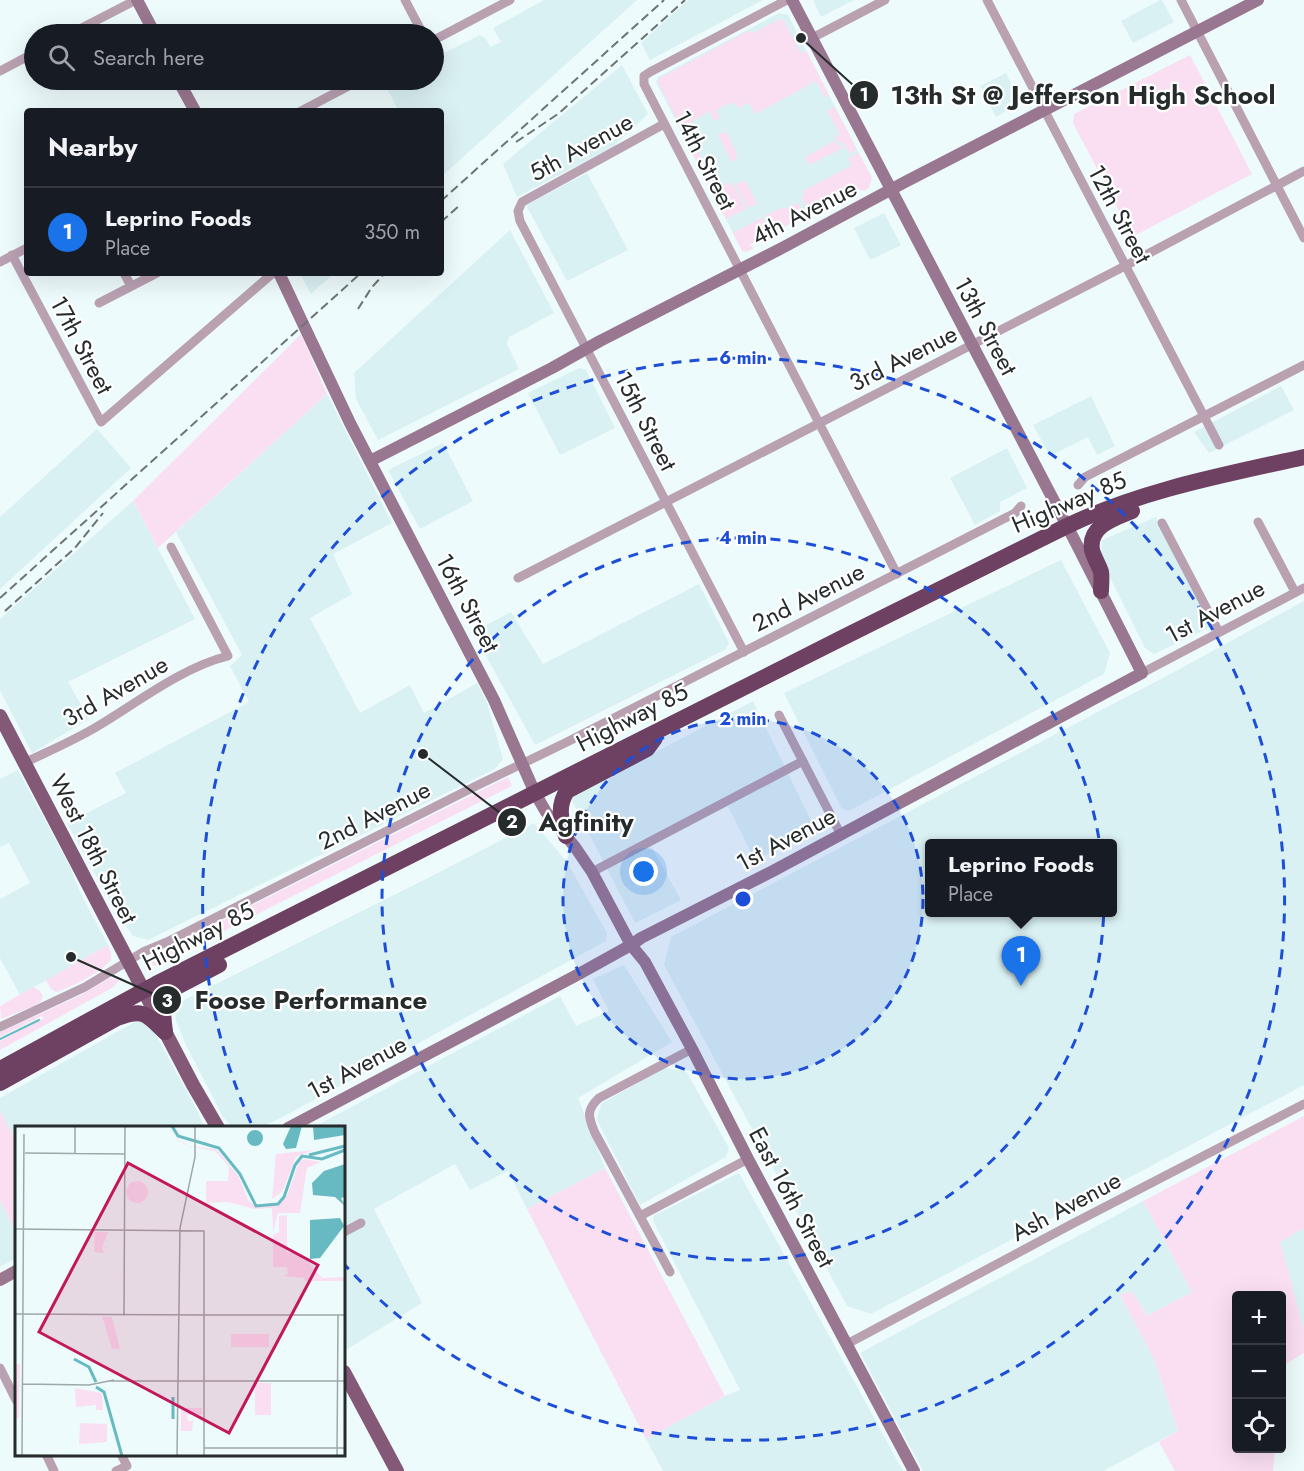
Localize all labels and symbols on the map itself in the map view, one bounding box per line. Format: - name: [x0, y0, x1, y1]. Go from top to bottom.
- callout: 13th St @ Jefferson High School: [849, 73, 1288, 117]
- text: 13th St @ Jefferson High School: [891, 76, 1275, 114]
- text: 1: [859, 82, 869, 108]
- street label: 5th Avenue: [523, 104, 639, 190]
- street label: 14th Street: [665, 104, 745, 216]
- street label: 12th Street: [1079, 158, 1161, 270]
- street label: 4th Avenue: [745, 170, 863, 254]
- street label: 13th Street: [945, 271, 1027, 382]
- street label: 17th Street: [42, 290, 122, 400]
- street label: 3rd Avenue: [843, 316, 963, 400]
- text: 6 min: [719, 345, 767, 371]
- street label: 15th Street: [606, 365, 686, 477]
- street label: Highway 85: [1006, 462, 1132, 542]
- text: 4 min: [719, 525, 767, 551]
- street label: 16th Street: [427, 547, 509, 659]
- street label: 2nd Avenue: [746, 554, 870, 640]
- street label: 1st Avenue: [1159, 570, 1271, 652]
- street label: 3rd Avenue: [56, 647, 174, 735]
- street label: Highway 85: [570, 674, 694, 760]
- text: 2 min: [719, 706, 767, 732]
- street label: West 18th Street: [41, 768, 147, 930]
- street label: 2nd Avenue: [312, 772, 436, 858]
- street label: 1st Avenue: [730, 798, 842, 880]
- callout: Agfinity: [497, 800, 646, 844]
- text: Agfinity: [537, 803, 634, 841]
- text: 2: [506, 809, 518, 835]
- your location: [629, 857, 658, 886]
- centre of rings: [733, 889, 753, 909]
- street label: Highway 85: [136, 893, 260, 979]
- pin: 1: [1002, 936, 1040, 986]
- callout: Foose Performance: [152, 978, 439, 1022]
- text: Foose Performance: [195, 981, 428, 1019]
- text: 3: [161, 988, 173, 1014]
- street label: 1st Avenue: [301, 1026, 413, 1108]
- street label: East 16th Street: [740, 1120, 844, 1274]
- inset map: [15, 1126, 345, 1456]
- street label: Ash Avenue: [1005, 1162, 1127, 1250]

